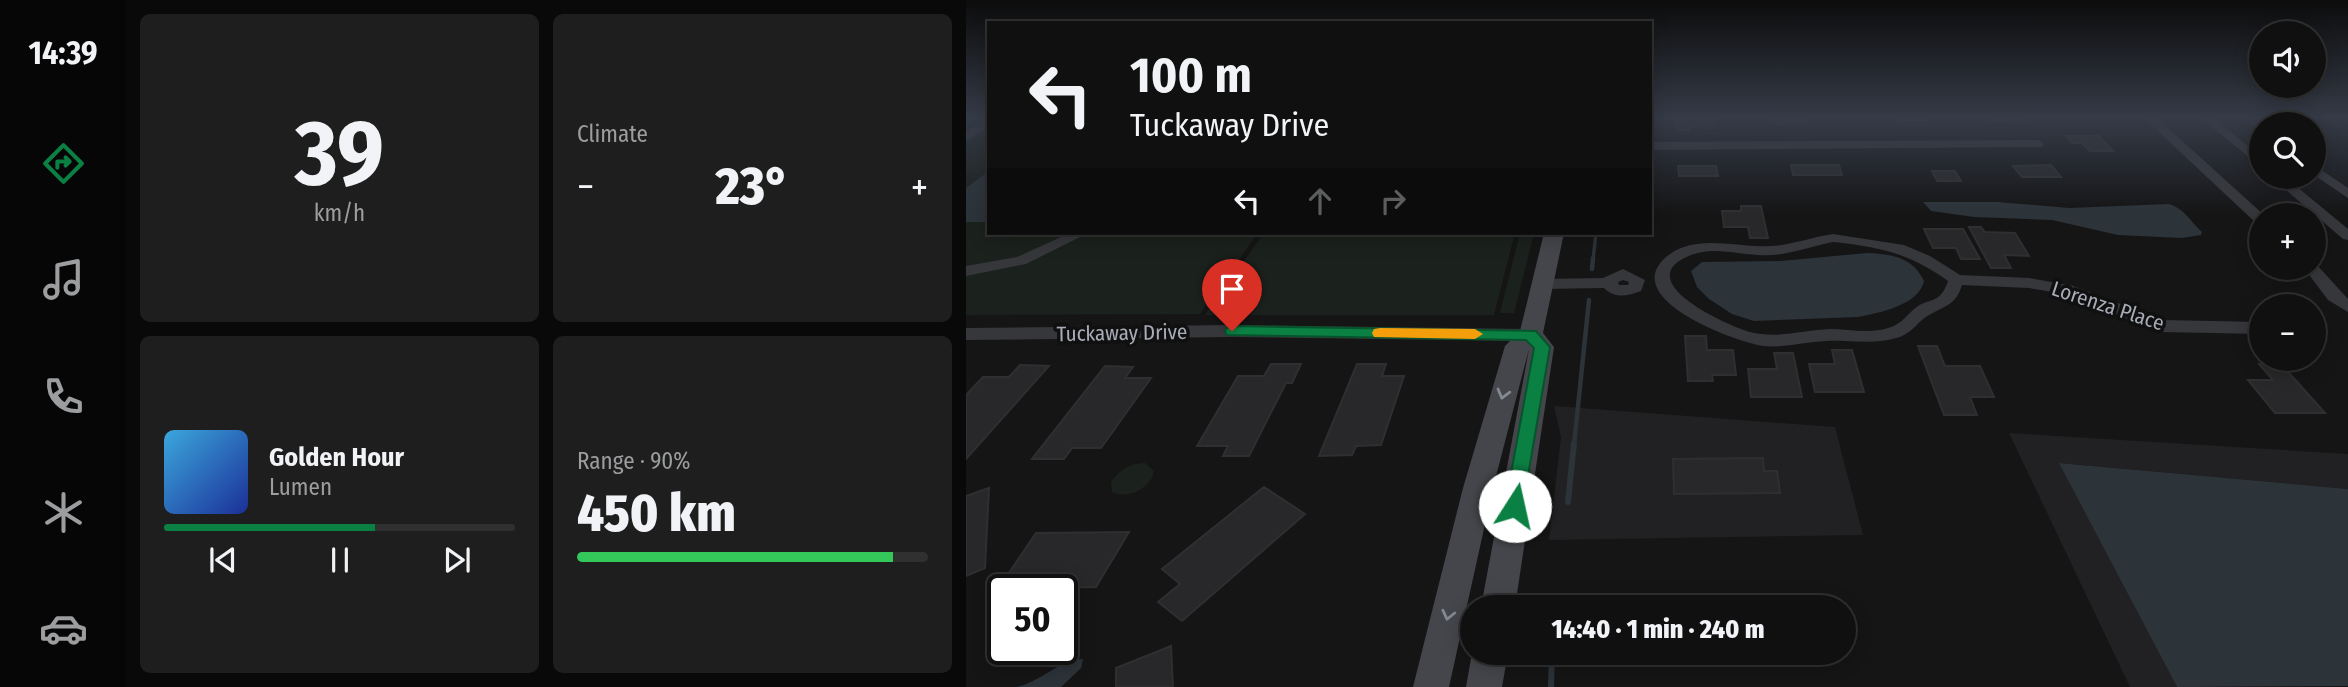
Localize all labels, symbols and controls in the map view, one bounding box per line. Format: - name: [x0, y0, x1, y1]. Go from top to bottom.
- map controls: [2249, 21, 2326, 371]
- button: sound: [2249, 21, 2326, 98]
- text: 14:39: [28, 34, 98, 72]
- text: 100 m: [1130, 46, 1252, 105]
- icon: left: [1015, 49, 1106, 140]
- text: 39: [295, 99, 384, 208]
- text: Tuckaway Drive: [1130, 106, 1329, 144]
- button: search: [2249, 112, 2326, 189]
- text: Climate: [577, 120, 648, 148]
- icon: directions: [39, 139, 88, 188]
- text: 23°: [716, 155, 789, 218]
- text: −: [577, 164, 594, 210]
- text: +: [911, 164, 928, 210]
- icon: left: [1228, 182, 1266, 220]
- icon: ahead: [1301, 182, 1339, 220]
- icon: right: [1374, 182, 1412, 220]
- text: km/h: [314, 199, 365, 227]
- button: +: [2249, 203, 2326, 280]
- icon: music: [39, 255, 88, 304]
- pin: [1202, 259, 1262, 331]
- icon: arrive: [1213, 270, 1251, 308]
- street label: Lorenza Place: [2048, 276, 2168, 336]
- button: −: [2249, 294, 2326, 371]
- street label: Tuckaway Drive: [1056, 319, 1188, 347]
- icon: phone: [39, 372, 88, 421]
- one-way arrow: [1497, 388, 1512, 400]
- text: Golden Hour: [269, 442, 404, 473]
- text: Range · 90%: [577, 447, 691, 475]
- position arrow: [1478, 469, 1552, 543]
- text: Lumen: [269, 473, 332, 501]
- text: 450 km: [577, 482, 736, 545]
- icon: climate: [39, 488, 88, 537]
- icon: previous: [204, 541, 242, 579]
- icon: pause: [321, 541, 359, 579]
- icon: next: [438, 541, 476, 579]
- speed limit sign: 50: [987, 574, 1078, 665]
- icon: car: [39, 604, 88, 653]
- one-way arrow: [1442, 609, 1456, 621]
- text: 14:40 · 1 min · 240 m: [1552, 614, 1764, 645]

